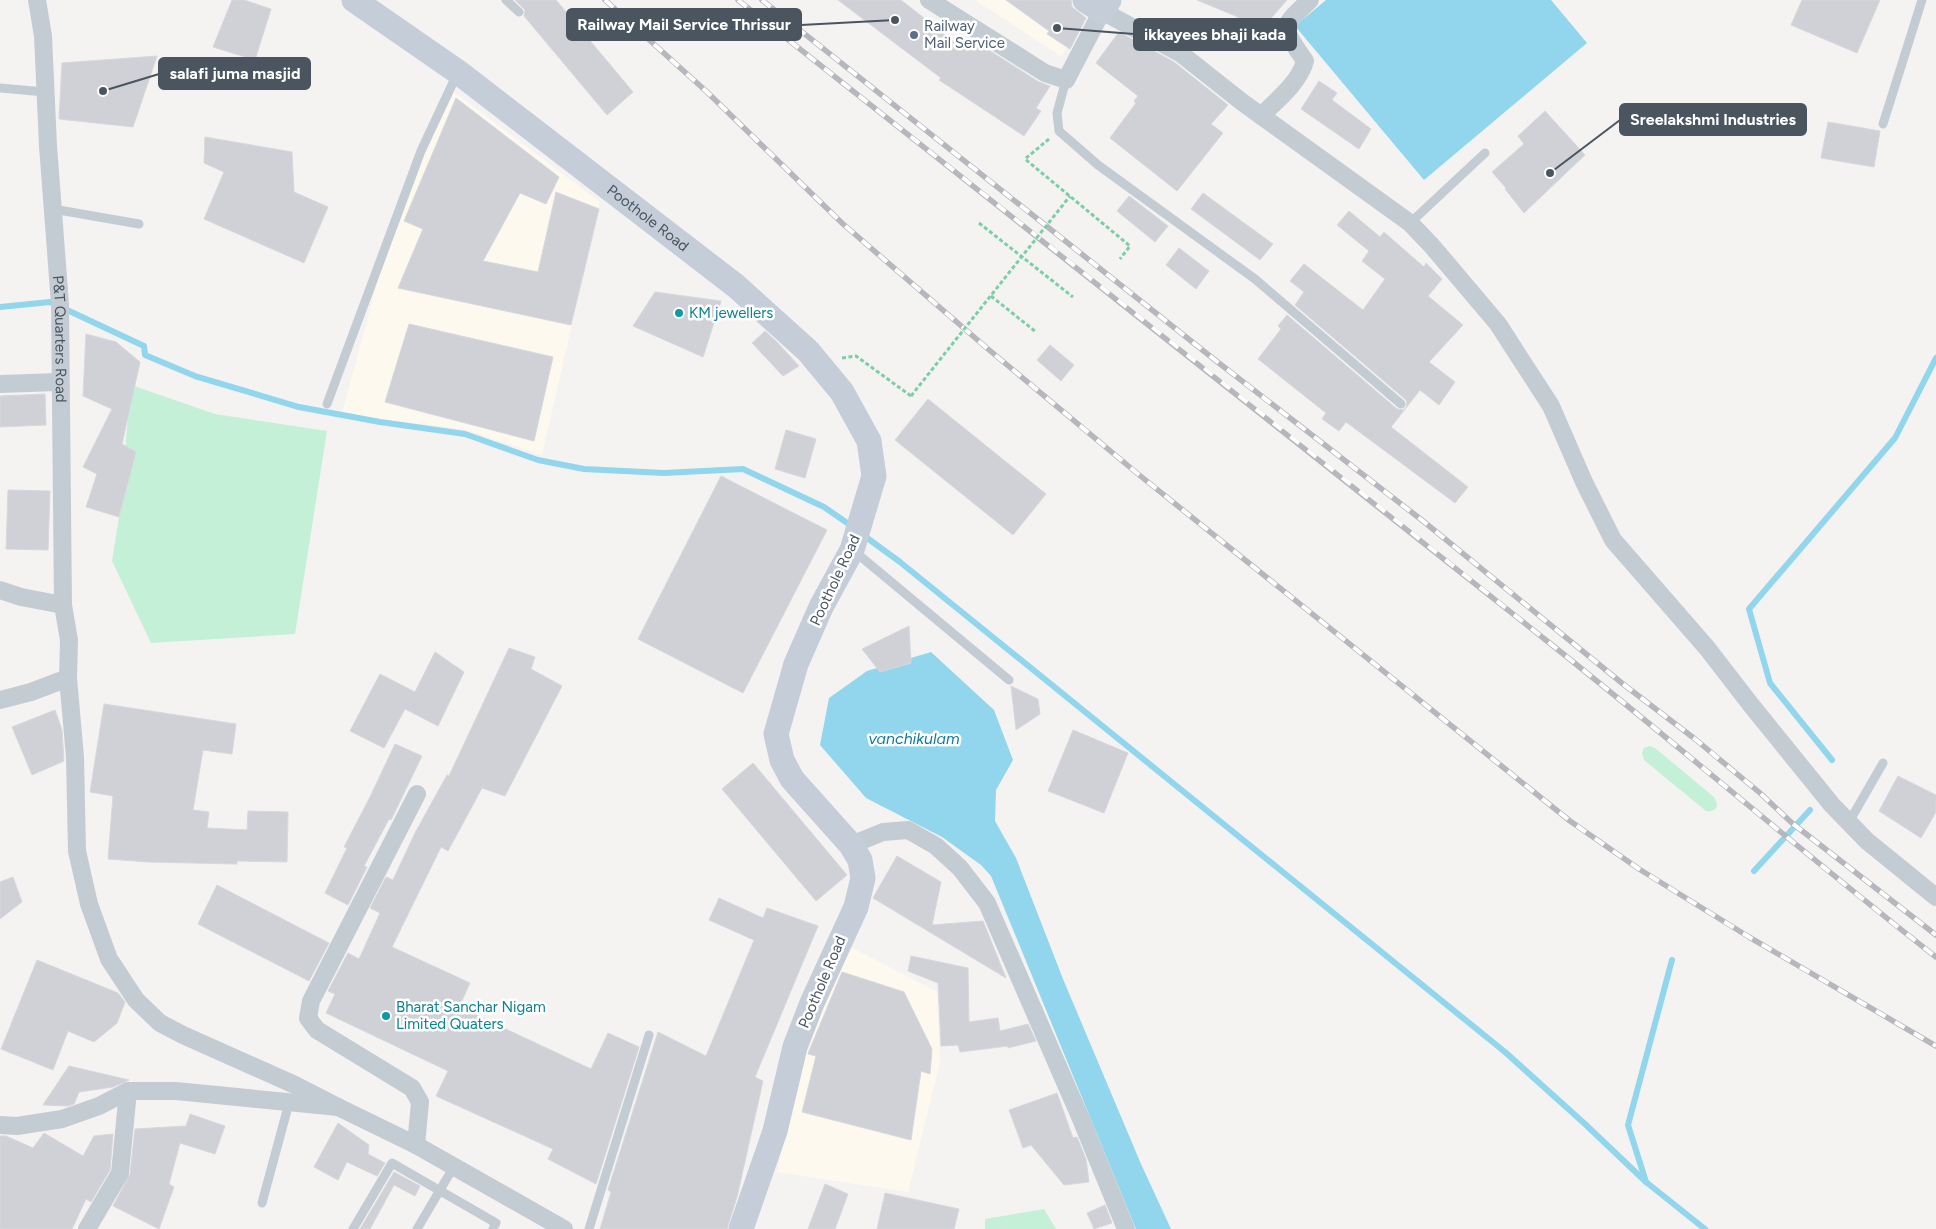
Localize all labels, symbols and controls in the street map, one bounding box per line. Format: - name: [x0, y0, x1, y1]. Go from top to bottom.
- callout: Railway Mail Service Thrissur: [567, 9, 801, 40]
- text: Railway Mail Service Thrissur: [577, 15, 791, 34]
- place label: Railway Mail Service: [924, 17, 1005, 52]
- callout: ikkayees bhaji kada: [1134, 19, 1296, 50]
- text: ikkayees bhaji kada: [1144, 25, 1286, 44]
- marker: Railway Mail Service: [908, 29, 920, 41]
- callout: salafi juma masjid: [159, 58, 310, 89]
- text: salafi juma masjid: [169, 64, 301, 83]
- callout: Sreelakshmi Industries: [1620, 104, 1806, 135]
- text: Sreelakshmi Industries: [1630, 110, 1796, 129]
- street label: Poothole Road: [603, 181, 692, 255]
- street label: P&T Quarters Road: [49, 275, 70, 403]
- place label: KM jewellers: [689, 304, 773, 322]
- marker: KM jewellers: [673, 307, 685, 319]
- street label: Poothole Road: [806, 532, 864, 628]
- water label: vanchikulam: [868, 729, 960, 748]
- street label: Poothole Road: [794, 933, 850, 1031]
- place label: Bharat Sanchar Nigam Limited Quaters: [396, 998, 546, 1033]
- marker: Bharat Sanchar Nigam Limited Quaters: [380, 1010, 392, 1022]

